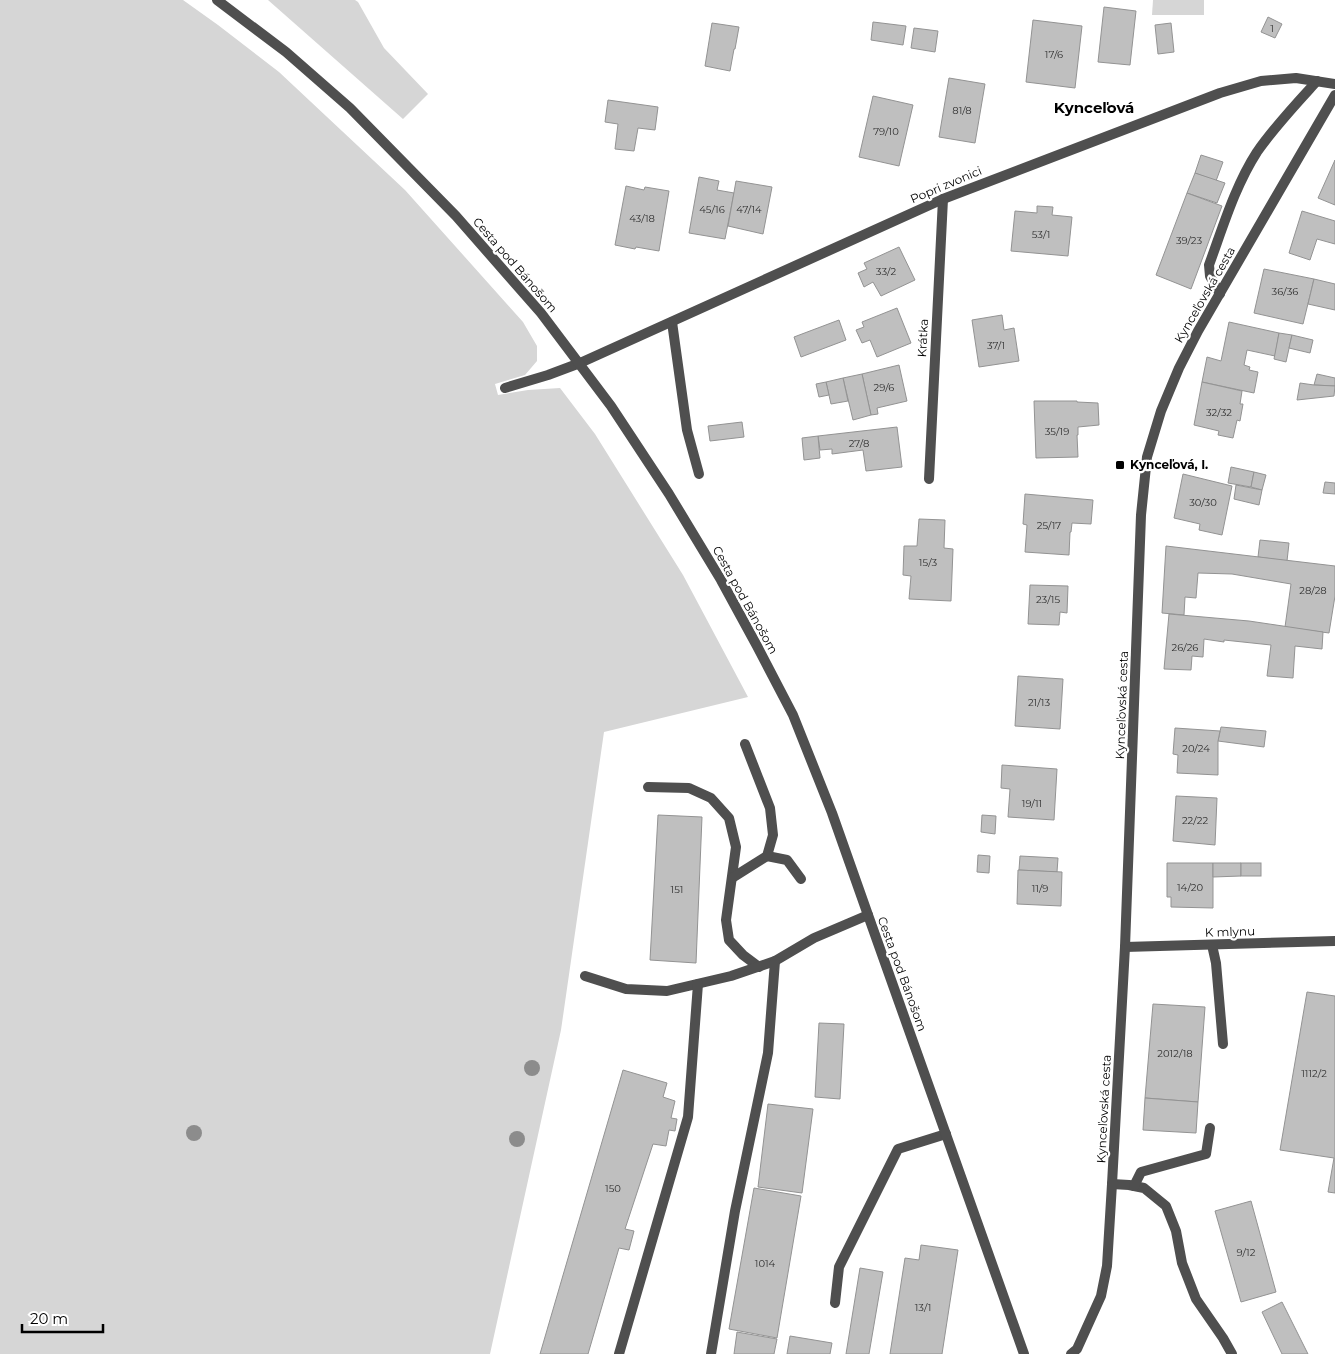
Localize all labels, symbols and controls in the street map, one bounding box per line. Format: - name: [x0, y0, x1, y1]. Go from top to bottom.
- house number: 1: [1270, 22, 1274, 35]
- house number: 17/6: [1045, 48, 1063, 61]
- district label: Kynceľová: [1054, 98, 1134, 117]
- house number: 81/8: [952, 104, 972, 117]
- house number: 79/10: [873, 125, 899, 138]
- street label: Popri zvonici: [908, 163, 984, 206]
- house number: 45/16: [699, 203, 725, 216]
- house number: 47/14: [736, 203, 762, 216]
- house number: 43/18: [629, 212, 655, 225]
- street label: Cesta pod Bánošom: [470, 214, 561, 315]
- house number: 53/1: [1032, 228, 1050, 241]
- house number: 39/23: [1176, 234, 1202, 247]
- street label: Kynceľovská cesta: [1171, 244, 1238, 346]
- house number: 33/2: [876, 265, 896, 278]
- house number: 36/36: [1272, 285, 1298, 298]
- street label: Krátka: [914, 318, 931, 358]
- house number: 37/1: [987, 339, 1005, 352]
- house number: 29/6: [874, 381, 894, 394]
- house number: 32/32: [1206, 406, 1232, 419]
- house number: 35/19: [1045, 425, 1069, 438]
- house number: 27/8: [849, 437, 869, 450]
- place label: Kynceľová, I.: [1130, 457, 1208, 472]
- marker: Kynceľová, I.: [1114, 459, 1126, 471]
- house number: 30/30: [1189, 496, 1217, 509]
- house number: 25/17: [1037, 519, 1061, 532]
- street label: Cesta pod Bánošom: [710, 543, 781, 656]
- house number: 15/3: [919, 556, 937, 569]
- house number: 28/28: [1299, 584, 1327, 597]
- house number: 23/15: [1036, 593, 1060, 606]
- house number: 26/26: [1172, 641, 1198, 654]
- street label: Kynceľovská cesta: [1112, 650, 1131, 760]
- house number: 21/13: [1028, 696, 1050, 709]
- house number: 20/24: [1182, 742, 1210, 755]
- house number: 19/11: [1022, 797, 1042, 810]
- house number: 22/22: [1182, 814, 1208, 827]
- house number: 14/20: [1177, 881, 1203, 894]
- house number: 11/9: [1032, 882, 1048, 895]
- house number: 151: [671, 883, 683, 896]
- street label: Cesta pod Bánošom: [875, 914, 930, 1033]
- street label: K mlynu: [1205, 923, 1255, 940]
- house number: 2012/18: [1157, 1047, 1193, 1060]
- street label: Kynceľovská cesta: [1093, 1054, 1114, 1164]
- house number: 1112/2: [1301, 1067, 1327, 1080]
- house number: 150: [605, 1182, 621, 1195]
- house number: 9/12: [1237, 1246, 1256, 1259]
- house number: 1014: [755, 1257, 776, 1270]
- house number: 13/1: [915, 1301, 931, 1314]
- scale bar: [22, 1302, 104, 1334]
- text: 20 m: [30, 1309, 68, 1328]

